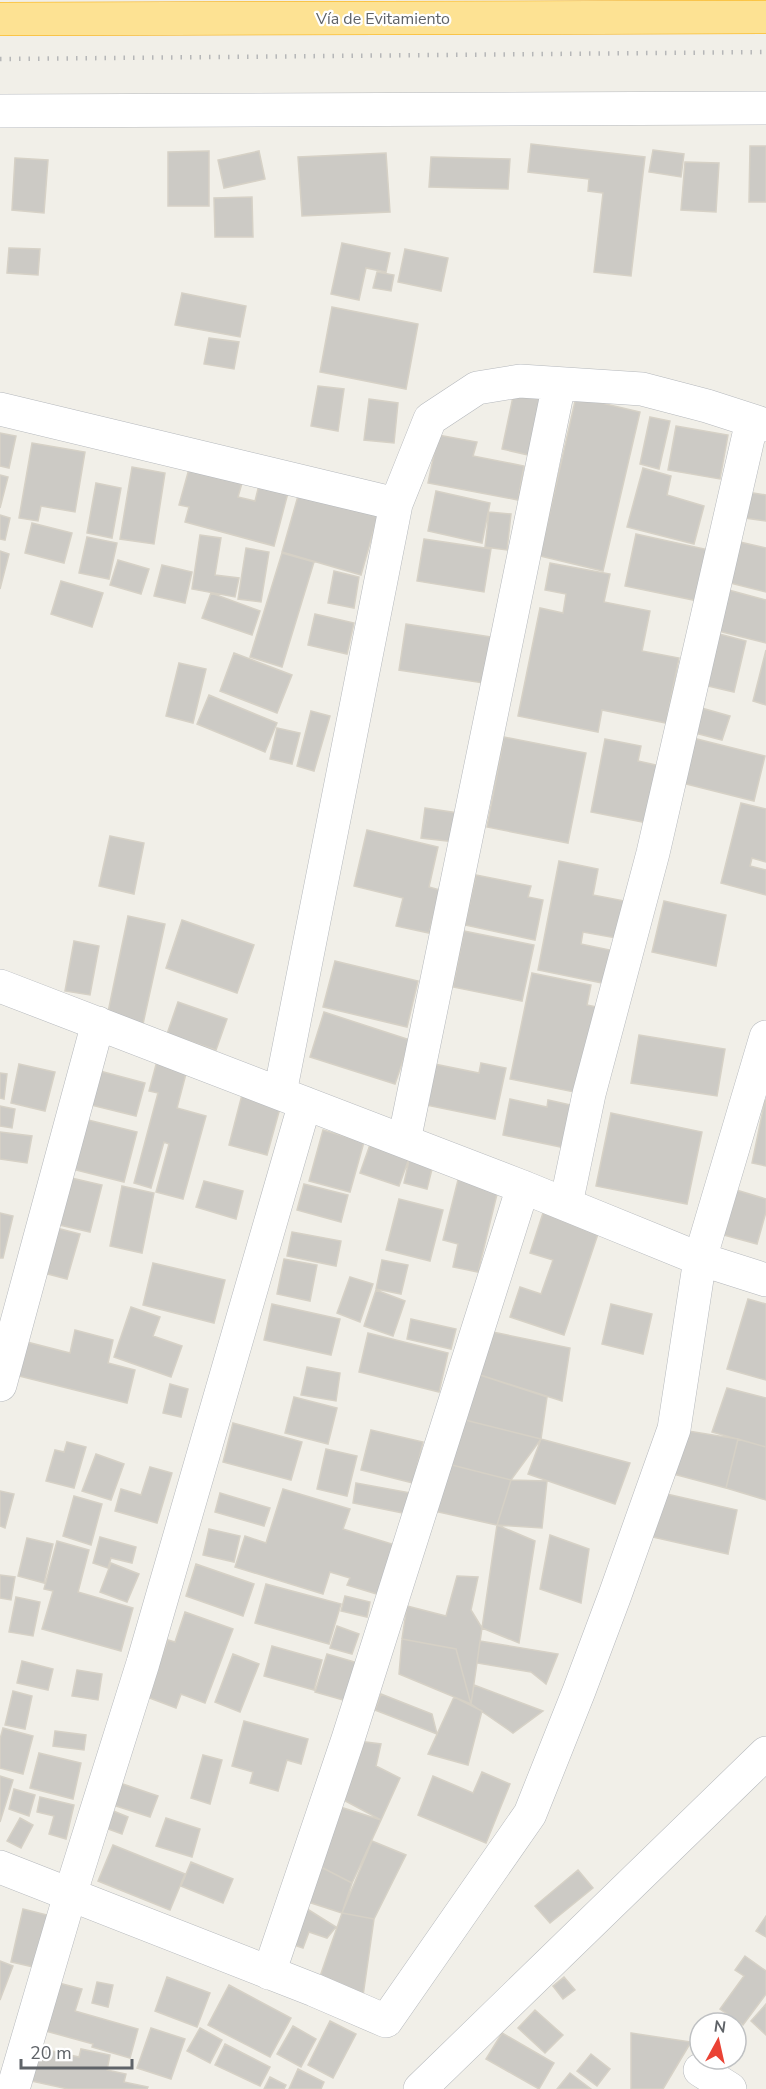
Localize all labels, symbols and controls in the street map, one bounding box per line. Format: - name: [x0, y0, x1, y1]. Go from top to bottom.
- street label: Vía de Evitamiento: [315, 8, 450, 30]
- north arrow: [688, 2011, 748, 2071]
- text: N: [712, 2015, 727, 2039]
- scale bar: [21, 2032, 132, 2070]
- text: 20 m: [30, 2041, 72, 2065]

